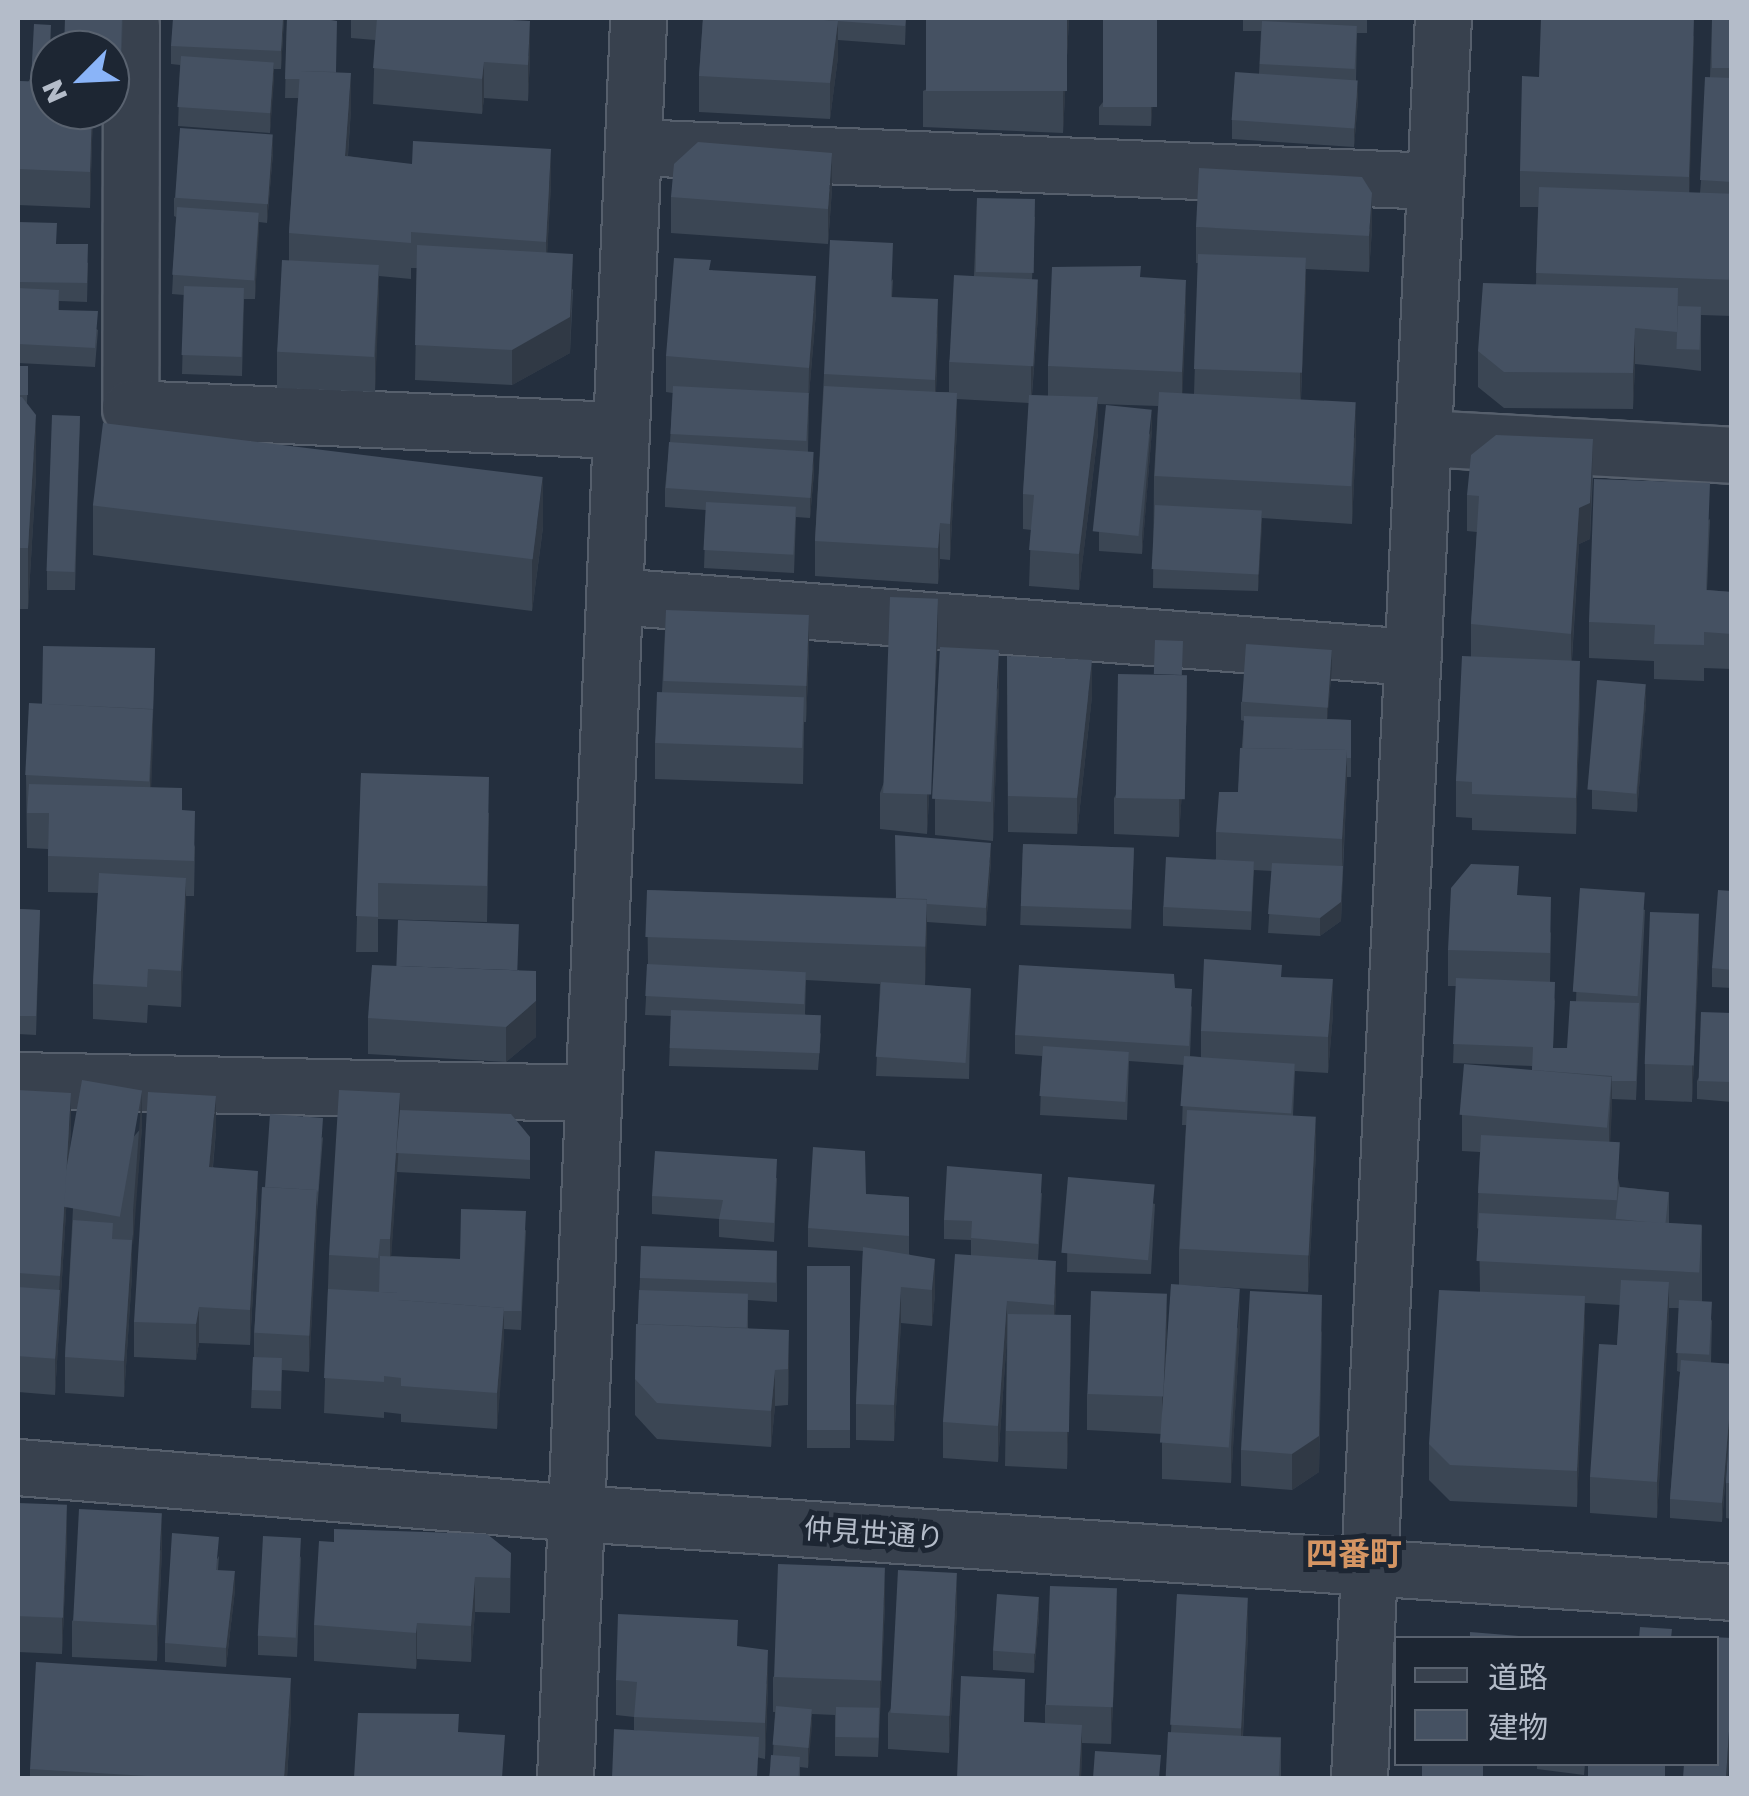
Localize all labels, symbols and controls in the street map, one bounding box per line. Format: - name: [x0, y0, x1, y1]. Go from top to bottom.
- north arrow: [30, 30, 130, 130]
- text: N: [35, 75, 73, 108]
- street label: 仲見世通り: [803, 1511, 945, 1555]
- district label: 四番町: [1306, 1534, 1402, 1572]
- legend: [1394, 1636, 1719, 1766]
- text: 道路: [1488, 1659, 1548, 1695]
- text: 建物: [1488, 1709, 1548, 1745]

